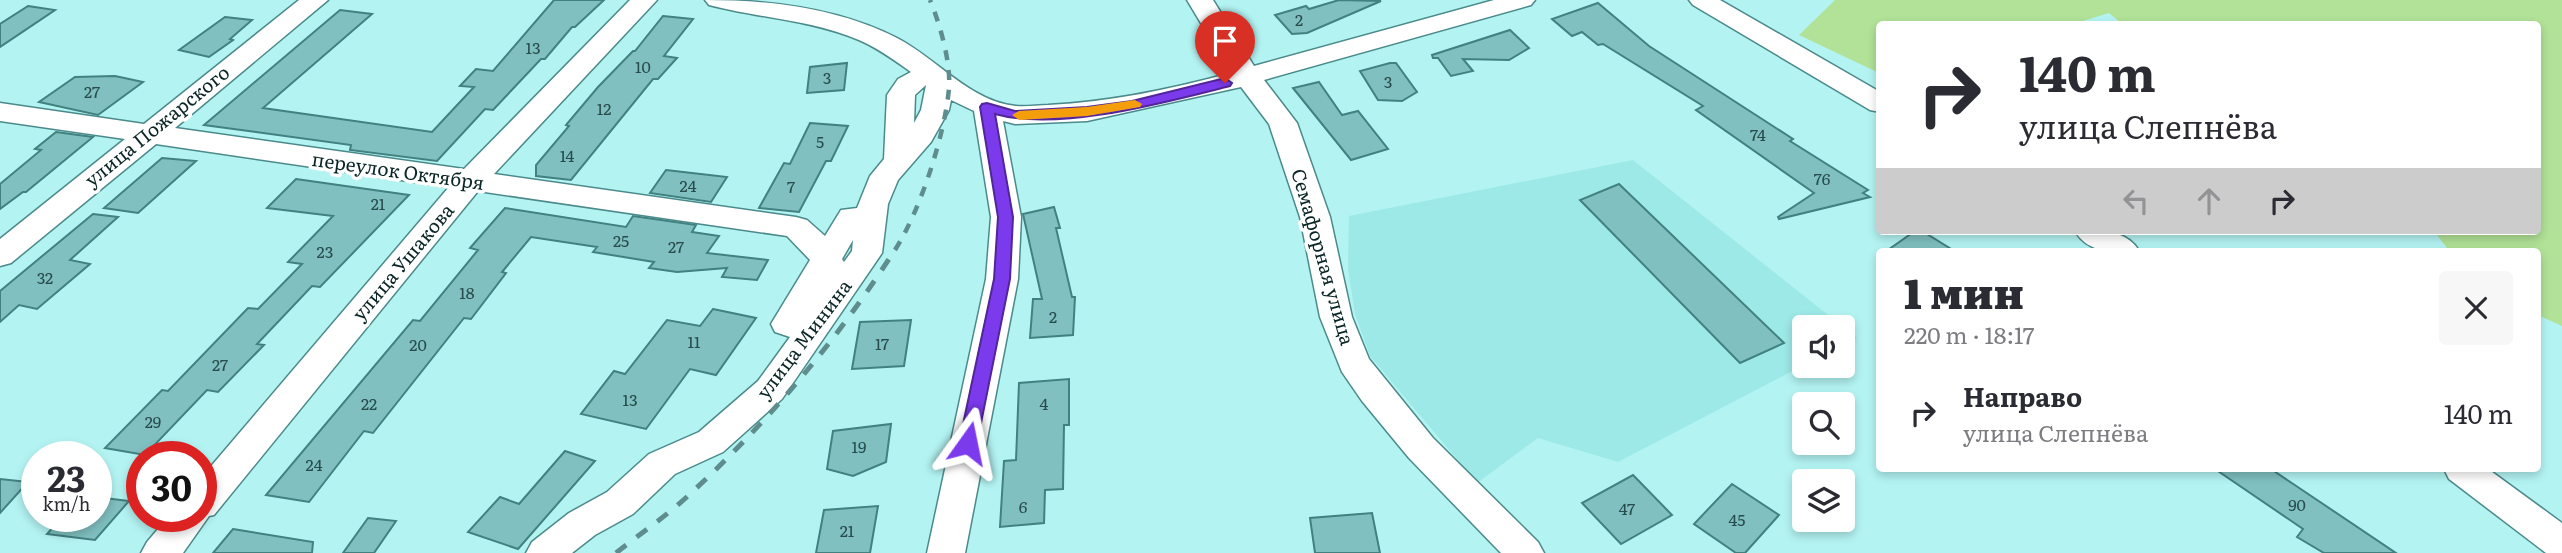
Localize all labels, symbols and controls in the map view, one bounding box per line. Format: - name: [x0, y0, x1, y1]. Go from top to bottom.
- house number: 2: [1295, 7, 1303, 31]
- pin: [1195, 11, 1255, 83]
- icon: arrive: [1206, 22, 1244, 60]
- text: 140 m: [2019, 34, 2156, 107]
- house number: 13: [525, 35, 541, 59]
- icon: right: [1904, 49, 1995, 140]
- house number: 10: [635, 54, 651, 78]
- street label: улица Пожарского: [78, 58, 235, 193]
- house number: 3: [823, 65, 831, 89]
- house number: 3: [1384, 69, 1392, 93]
- house number: 27: [84, 79, 100, 103]
- house number: 12: [597, 96, 611, 120]
- text: улица Слепнёва: [2019, 101, 2277, 149]
- house number: 74: [1750, 122, 1766, 146]
- house number: 5: [816, 129, 824, 153]
- house number: 14: [560, 143, 575, 167]
- street label: переулок Октября: [310, 144, 486, 196]
- street label: Семафорная улица: [1285, 165, 1363, 349]
- house number: 76: [1814, 166, 1831, 190]
- house number: 24: [680, 173, 697, 197]
- house number: 7: [787, 174, 795, 198]
- icon: left: [2117, 182, 2155, 220]
- icon: ahead: [2190, 182, 2228, 220]
- icon: right: [2263, 182, 2301, 220]
- house number: 21: [371, 191, 386, 215]
- street label: улица Ушакова: [345, 196, 460, 326]
- house number: 25: [613, 228, 629, 252]
- house number: 27: [668, 234, 684, 258]
- house number: 23: [317, 239, 333, 263]
- text: 1 мин: [1904, 260, 2024, 322]
- house number: 32: [37, 265, 53, 289]
- button: close: [2439, 271, 2513, 345]
- street label: улица Минина: [749, 272, 858, 404]
- house number: 18: [459, 280, 475, 304]
- house number: 2: [1049, 304, 1057, 328]
- map controls: [1792, 315, 1855, 532]
- button: sound: [1792, 315, 1855, 378]
- text: 220 m · 18:17: [1904, 317, 2034, 351]
- house number: 11: [687, 329, 701, 353]
- house number: 17: [875, 331, 889, 355]
- house number: 20: [409, 332, 427, 356]
- house number: 27: [212, 352, 228, 376]
- text: Направо: [1963, 376, 2082, 415]
- house number: 13: [622, 387, 638, 411]
- house number: 22: [361, 391, 377, 415]
- house number: 4: [1040, 391, 1049, 415]
- button: search: [1792, 392, 1855, 455]
- text: 140 m: [2444, 393, 2513, 432]
- icon: right: [1904, 394, 1942, 432]
- position arrow: [931, 406, 1005, 480]
- house number: 29: [145, 409, 161, 433]
- text: улица Слепнёва: [1963, 415, 2148, 449]
- house number: 19: [852, 434, 866, 458]
- speed limit sign: 30: [126, 441, 217, 532]
- text: 23: [47, 451, 86, 503]
- house number: 24: [306, 452, 323, 476]
- button: layers: [1792, 469, 1855, 532]
- text: km/h: [43, 490, 90, 517]
- house number: 90: [2288, 492, 2306, 516]
- house number: 6: [1019, 494, 1028, 518]
- house number: 47: [1619, 496, 1635, 520]
- house number: 45: [1729, 507, 1745, 531]
- house number: 21: [840, 518, 855, 542]

